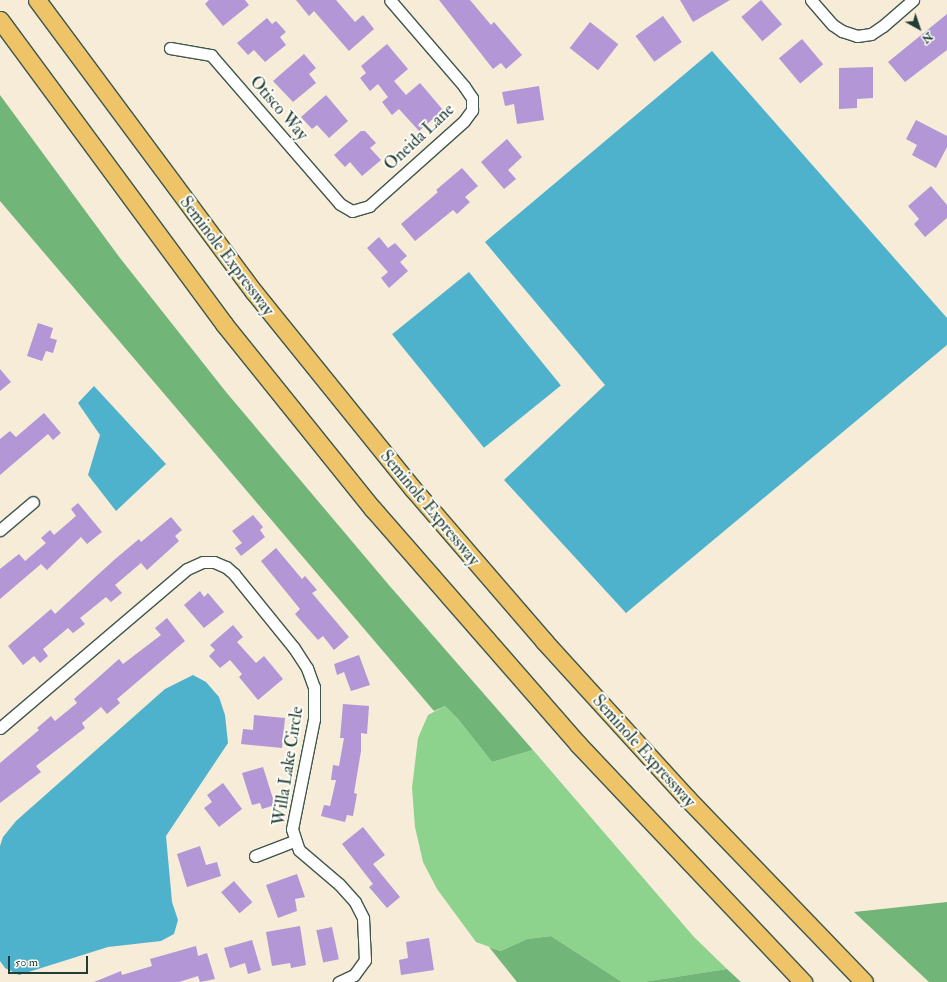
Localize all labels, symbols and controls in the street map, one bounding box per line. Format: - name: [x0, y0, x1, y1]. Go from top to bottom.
- north arrow: [899, 8, 939, 48]
- text: N: [919, 29, 935, 46]
- street label: Otisco Way: [246, 72, 312, 144]
- street label: Oneida Lane: [380, 99, 458, 175]
- street label: Seminole Expressway: [175, 192, 279, 320]
- street label: Seminole Expressway: [376, 446, 484, 570]
- street label: Seminole Expressway: [588, 691, 700, 811]
- street label: Willa Lake Circle: [269, 705, 307, 827]
- scale bar: [10, 948, 90, 974]
- text: 50 m: [15, 955, 38, 970]

